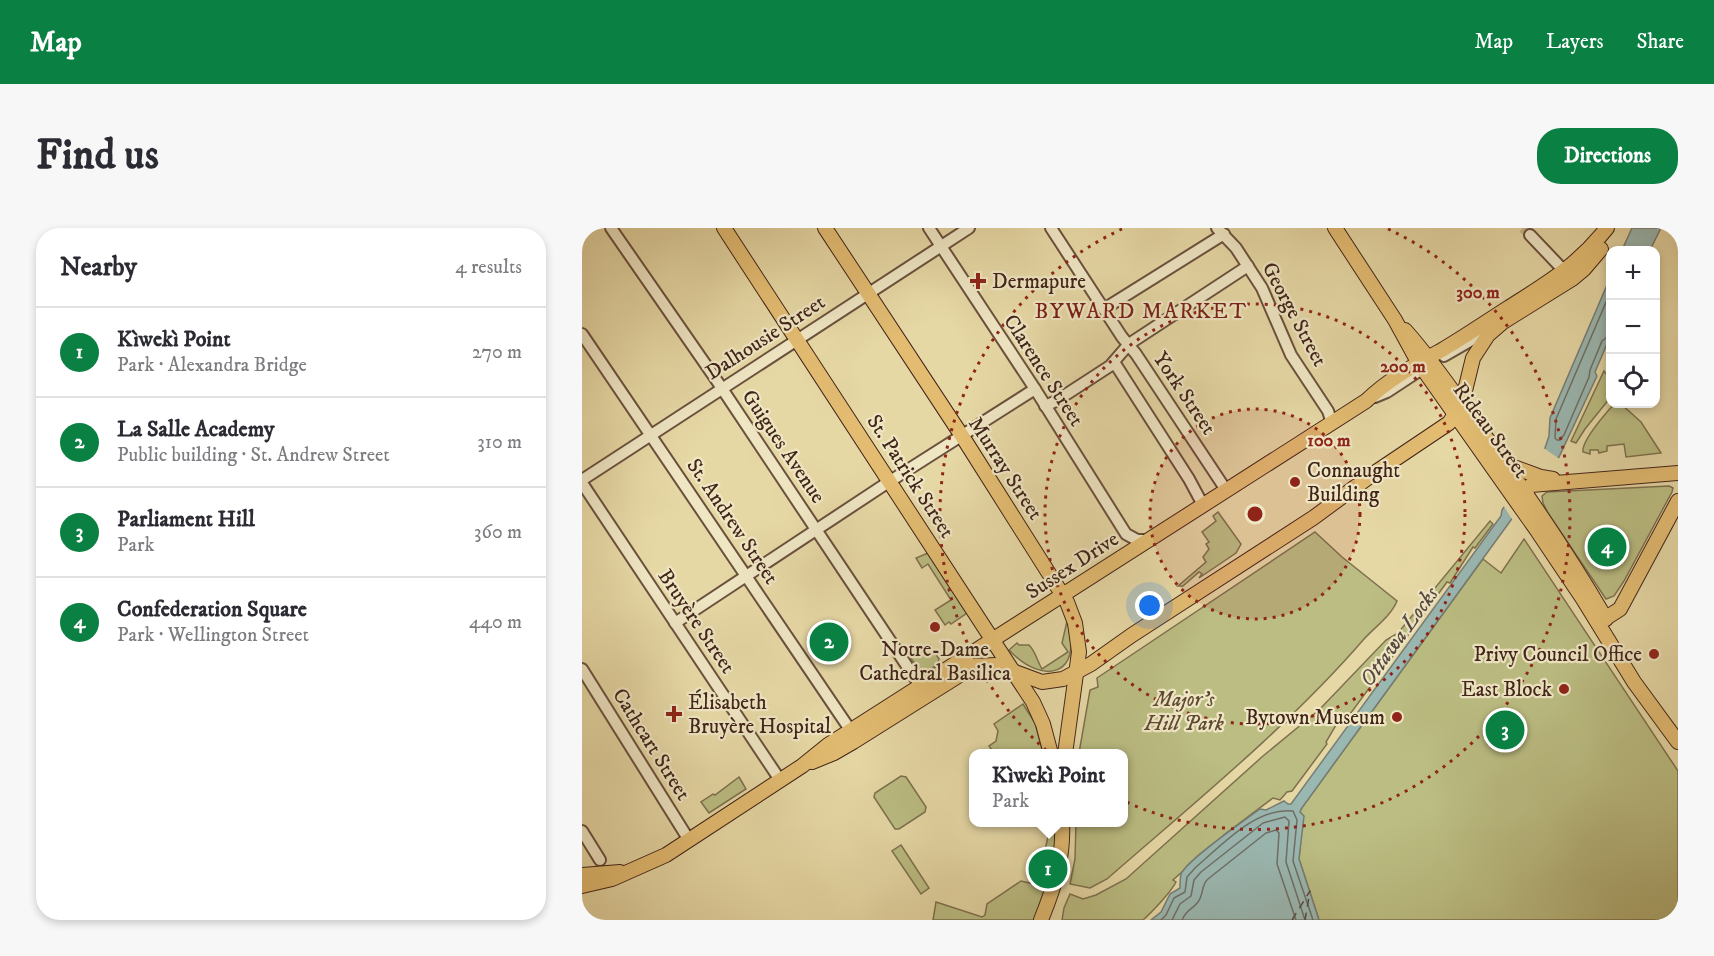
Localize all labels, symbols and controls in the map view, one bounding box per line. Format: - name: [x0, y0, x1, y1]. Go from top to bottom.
- text: Map: [30, 25, 82, 60]
- text: Map: [1474, 29, 1513, 55]
- text: Layers: [1546, 29, 1604, 55]
- text: Share: [1637, 29, 1684, 55]
- button: Directions: [1537, 128, 1678, 184]
- text: Find us: [36, 130, 159, 182]
- map controls: [1606, 246, 1660, 408]
- button: +: [1606, 246, 1660, 300]
- text: Nearby: [60, 251, 137, 284]
- text: 4 results: [455, 255, 522, 280]
- street label: George Street: [1256, 258, 1333, 371]
- place label: Dermapure: [992, 269, 1086, 295]
- marker: Dermapure: [969, 272, 987, 290]
- text: 300 m: [1456, 282, 1500, 304]
- street label: Dalhousie Street: [701, 289, 830, 386]
- district label: BYWARD MARKET: [1034, 298, 1248, 325]
- button: −: [1606, 300, 1660, 354]
- street label: Clarence Street: [997, 310, 1089, 432]
- text: Kìwekì Point: [117, 326, 230, 353]
- text: 1: [76, 340, 83, 365]
- text: 270 m: [472, 340, 522, 365]
- street label: York Street: [1147, 347, 1221, 440]
- text: Park · Alexandra Bridge: [117, 353, 307, 378]
- button: locate: [1606, 354, 1660, 408]
- text: 200 m: [1380, 356, 1426, 378]
- street label: Rideau Street: [1447, 378, 1534, 484]
- street label: Guigues Avenue: [736, 385, 831, 509]
- street label: St. Patrick Street: [861, 410, 960, 543]
- street label: Murray Street: [962, 412, 1048, 525]
- text: La Salle Academy: [117, 416, 275, 443]
- text: 2: [75, 430, 84, 455]
- text: 310 m: [477, 430, 522, 455]
- text: 100 m: [1307, 430, 1351, 452]
- text: Public building · St. Andrew Street: [117, 443, 390, 468]
- street label: St. Andrew Street: [681, 454, 784, 590]
- place label: Connaught Building: [1307, 458, 1400, 508]
- marker: Connaught Building: [1288, 475, 1302, 489]
- centre of rings: [1245, 504, 1265, 524]
- text: Parliament Hill: [117, 506, 255, 533]
- text: 3: [76, 520, 83, 545]
- text: 360 m: [474, 520, 522, 545]
- pin: 4: [1588, 524, 1626, 570]
- street label: Sussex Drive: [1021, 526, 1124, 605]
- text: Park: [117, 533, 154, 558]
- street label: Bruyère Street: [652, 564, 741, 679]
- water label: Ottawa Locks: [1354, 581, 1445, 692]
- your location: [1135, 591, 1164, 620]
- text: Confederation Square: [117, 596, 307, 623]
- text: 4: [74, 610, 85, 635]
- text: 440 m: [469, 610, 522, 635]
- pin: 2: [810, 620, 848, 664]
- marker: Notre-Dame Cathedral Basilica: [928, 620, 942, 634]
- text: Park · Wellington Street: [117, 623, 309, 648]
- place label: Notre-Dame Cathedral Basilica: [859, 637, 1011, 687]
- place label: Privy Council Office: [1473, 642, 1642, 668]
- marker: Privy Council Office: [1647, 647, 1661, 661]
- place label: East Block: [1461, 677, 1553, 703]
- marker: East Block: [1557, 682, 1571, 696]
- street label: Cathcart Street: [606, 684, 696, 806]
- park label: Major's Hill Park: [1143, 687, 1224, 737]
- place label: Élisabeth Bruyère Hospital: [688, 689, 832, 740]
- marker: Élisabeth Bruyère Hospital: [665, 705, 683, 723]
- place label: Bytown Museum: [1245, 705, 1385, 731]
- pin: 3: [1486, 708, 1524, 752]
- marker: Bytown Museum: [1390, 710, 1404, 724]
- popup: [969, 749, 1128, 827]
- text: Kìwekì Point: [992, 762, 1105, 789]
- text: Park: [992, 789, 1029, 814]
- pin: 1: [1028, 846, 1068, 892]

